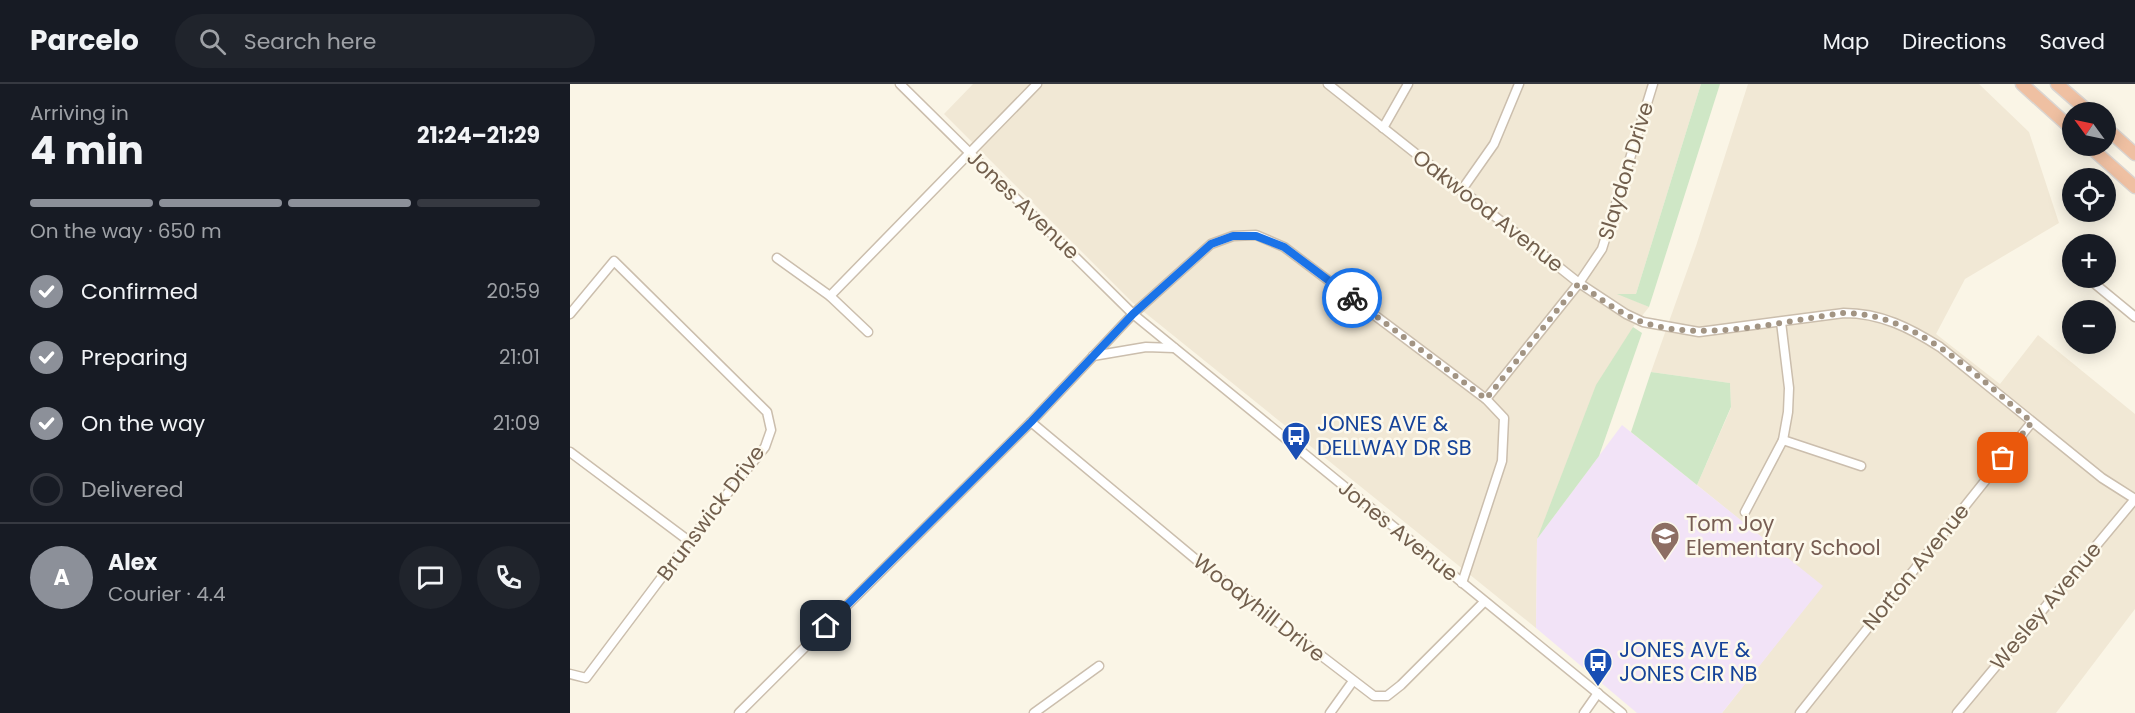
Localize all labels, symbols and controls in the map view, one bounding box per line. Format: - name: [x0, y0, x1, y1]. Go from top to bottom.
- search box: [175, 14, 595, 68]
- text: Parcelo: [30, 21, 139, 60]
- icon: search: [196, 25, 229, 58]
- text: Search here: [244, 26, 376, 57]
- text: Map: [1823, 27, 1869, 56]
- text: Directions: [1902, 27, 2006, 56]
- text: Saved: [2039, 27, 2105, 56]
- street label: Slaydon Drive: [1591, 98, 1660, 243]
- text: Arriving in: [30, 99, 129, 127]
- north arrow: [2062, 102, 2116, 156]
- map controls: [2062, 102, 2116, 354]
- text: 21:24–21:29: [417, 120, 540, 151]
- text: 4 min: [30, 123, 144, 178]
- street label: Oakwood Avenue: [1407, 142, 1570, 279]
- street label: Jones Avenue: [961, 143, 1086, 266]
- button: locate: [2062, 168, 2116, 222]
- text: On the way · 650 m: [30, 217, 222, 245]
- button: +: [2062, 234, 2116, 288]
- courier: [1322, 268, 1382, 328]
- icon: check: [30, 275, 63, 308]
- text: Confirmed: [81, 276, 198, 307]
- text: 20:59: [487, 277, 540, 305]
- icon: bike: [1336, 282, 1369, 315]
- button: −: [2062, 300, 2116, 354]
- icon: check: [30, 341, 63, 374]
- text: Preparing: [81, 342, 188, 373]
- text: 21:01: [499, 343, 540, 371]
- icon: check: [30, 407, 63, 440]
- text: On the way: [81, 408, 205, 439]
- text: 21:09: [493, 409, 540, 437]
- place label: JONES AVE & DELLWAY DR SB: [1317, 409, 1472, 462]
- bus stop icon: JONES AVE & DELLWAY DR SB: [1280, 420, 1312, 462]
- pin: [1977, 432, 2028, 483]
- street label: Brunswick Drive: [650, 439, 771, 586]
- icon: bag: [1986, 441, 2019, 474]
- street label: Jones Avenue: [1332, 473, 1464, 588]
- text: Delivered: [81, 474, 184, 505]
- street label: Norton Avenue: [1856, 497, 1976, 636]
- place label: Tom Joy Elementary School: [1686, 509, 1881, 562]
- school or university icon: Tom Joy Elementary School: [1649, 520, 1681, 562]
- street label: Wesley Avenue: [1983, 535, 2108, 676]
- button: chat: [399, 546, 462, 609]
- button: phone: [477, 546, 540, 609]
- text: Alex: [108, 547, 157, 578]
- street label: Woodyhill Drive: [1187, 547, 1332, 668]
- text: A: [53, 562, 70, 593]
- text: Courier · 4.4: [108, 580, 226, 608]
- pin: [800, 600, 851, 651]
- icon: home: [809, 609, 842, 642]
- place label: JONES AVE & JONES CIR NB: [1619, 635, 1758, 688]
- bus stop icon: JONES AVE & JONES CIR NB: [1582, 646, 1614, 688]

